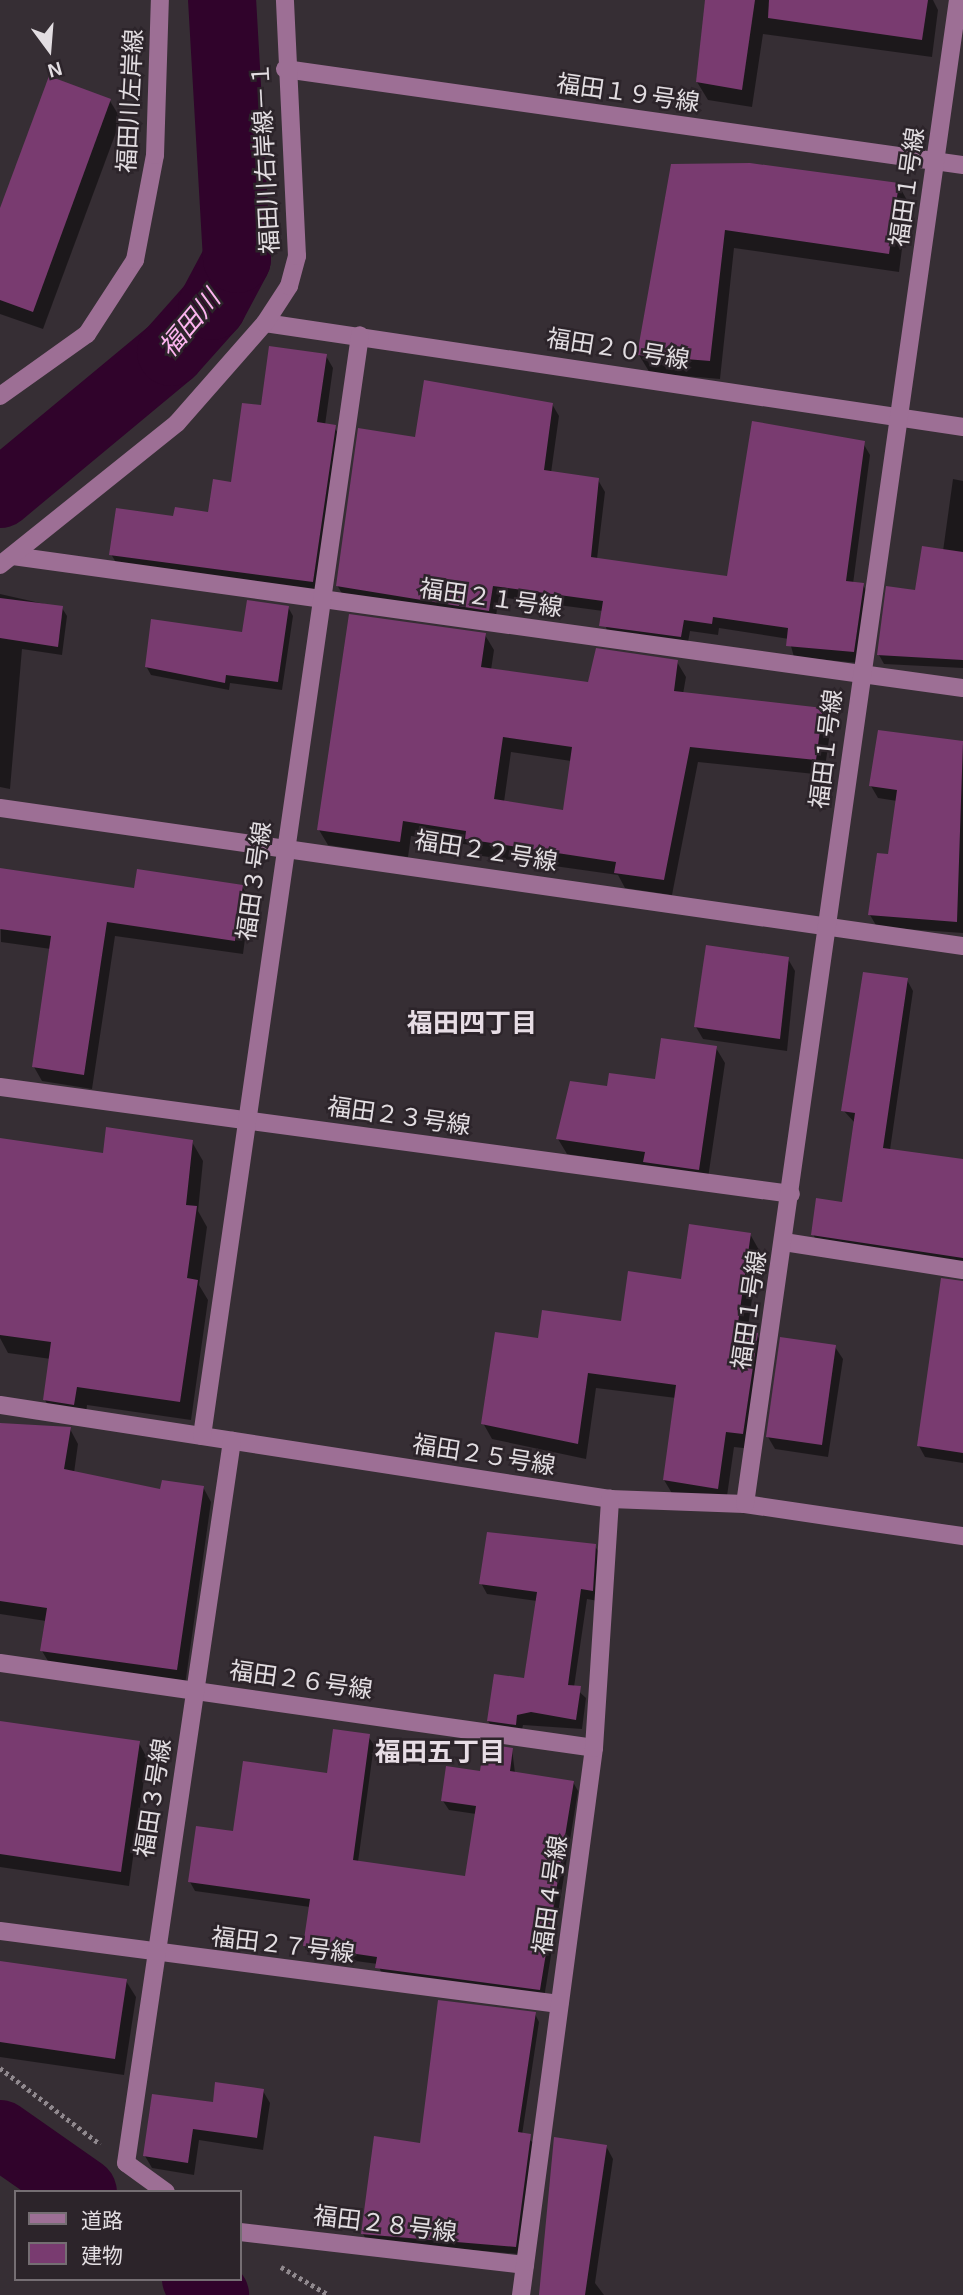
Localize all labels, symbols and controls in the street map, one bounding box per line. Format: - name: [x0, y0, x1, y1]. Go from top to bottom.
- north arrow: [14, 14, 84, 84]
- street label: 福田川左岸線: [112, 28, 148, 174]
- text: N: [45, 58, 64, 82]
- street label: 福田川右岸線－１: [246, 61, 284, 255]
- street label: 福田１９号線: [555, 69, 701, 117]
- street label: 福田１号線: [884, 126, 930, 248]
- water label: 福田川: [153, 284, 227, 364]
- street label: 福田２０号線: [545, 324, 691, 374]
- street label: 福田２１号線: [418, 574, 564, 622]
- street label: 福田１号線: [804, 688, 848, 810]
- street label: 福田３号線: [231, 820, 277, 942]
- street label: 福田２２号線: [413, 826, 559, 876]
- district label: 福田四丁目: [407, 1008, 537, 1040]
- street label: 福田２３号線: [326, 1092, 472, 1140]
- street label: 福田１号線: [726, 1249, 772, 1371]
- street label: 福田２５号線: [411, 1430, 557, 1480]
- street label: 福田２６号線: [228, 1656, 374, 1704]
- street label: 福田３号線: [129, 1736, 177, 1860]
- district label: 福田五丁目: [375, 1737, 505, 1769]
- street label: 福田４号線: [527, 1834, 573, 1956]
- street label: 福田２７号線: [210, 1922, 356, 1968]
- legend: [14, 2190, 242, 2281]
- street label: 福田２８号線: [312, 2201, 458, 2247]
- text: 道路: [81, 2209, 123, 2232]
- text: 建物: [81, 2244, 123, 2267]

